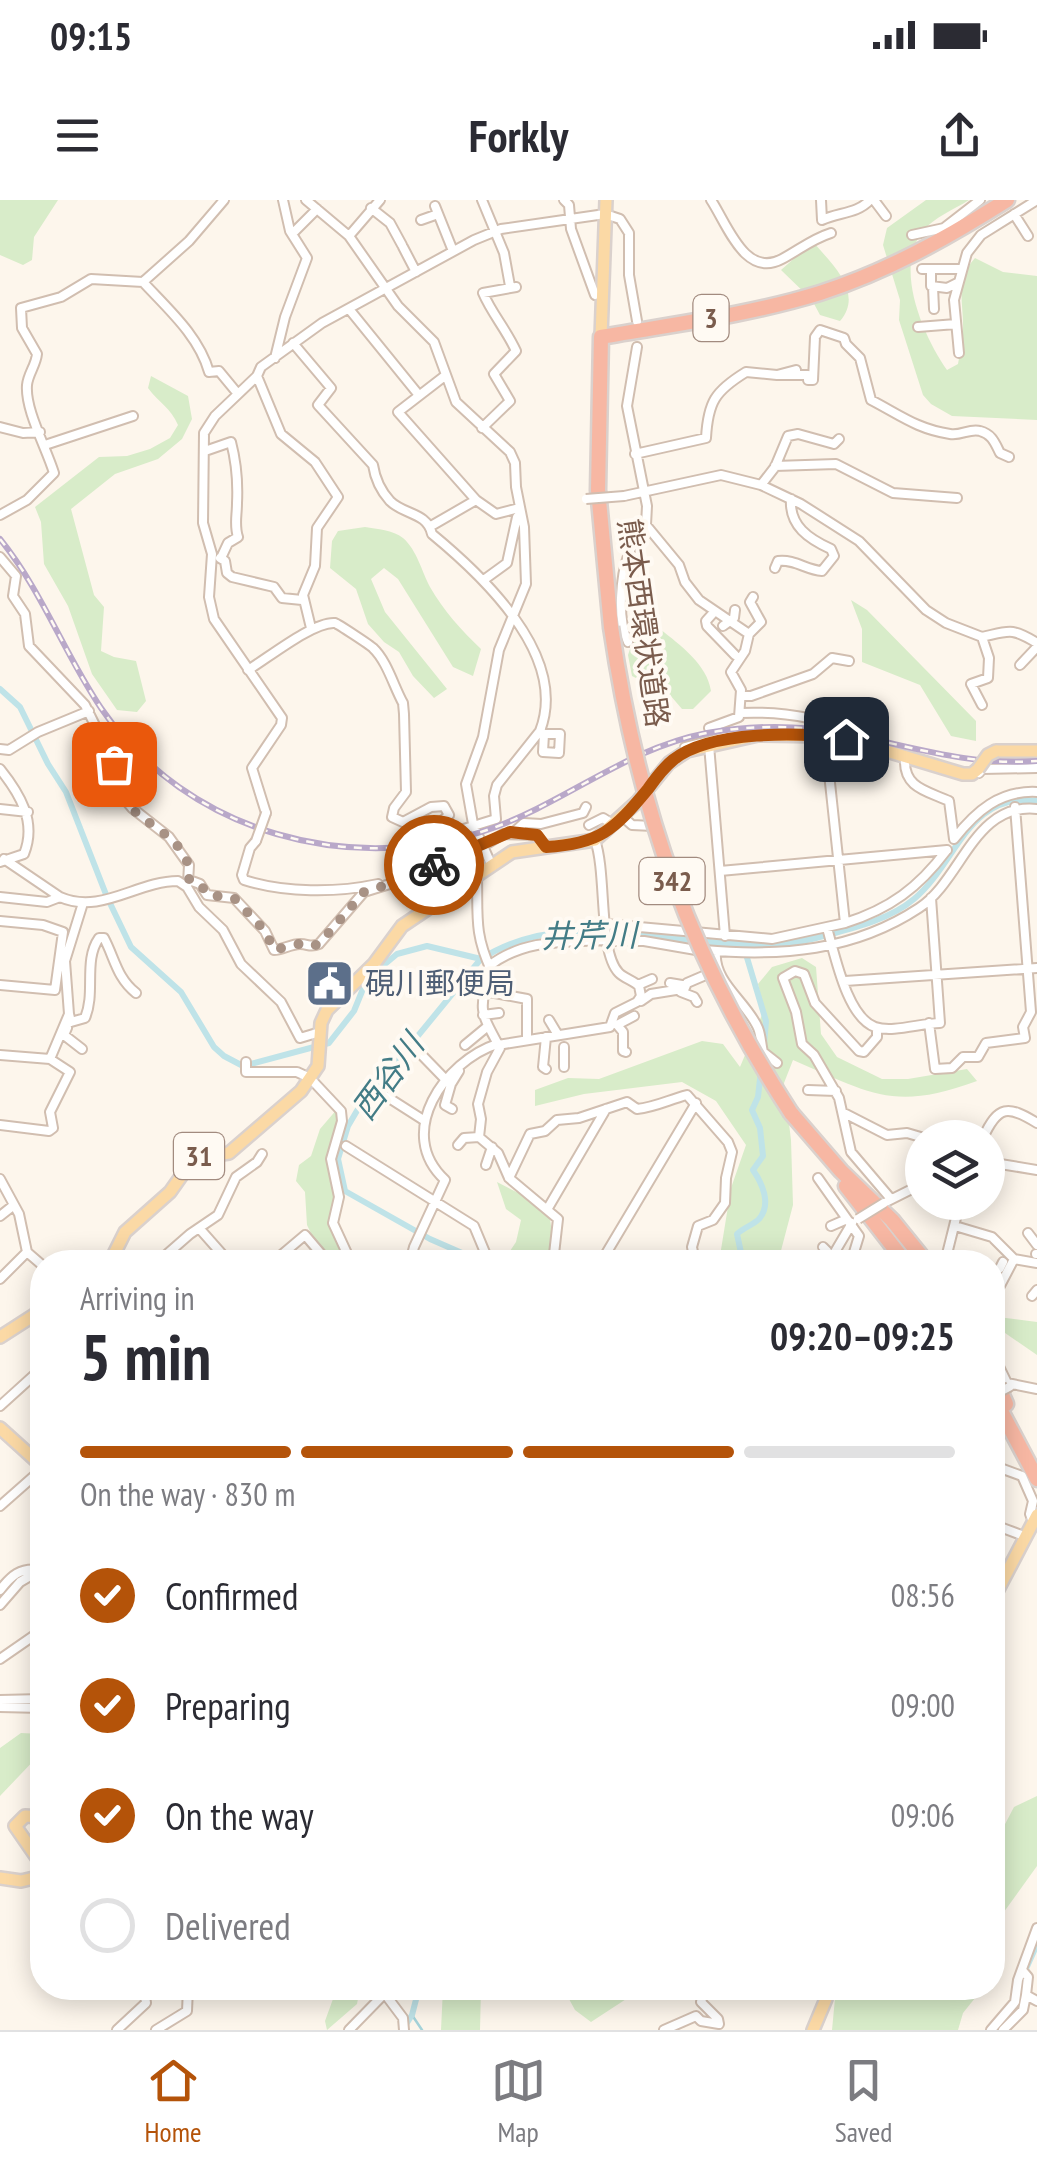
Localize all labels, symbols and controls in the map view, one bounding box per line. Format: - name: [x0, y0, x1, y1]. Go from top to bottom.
- text: 09:15: [50, 11, 132, 60]
- text: Forkly: [469, 106, 568, 164]
- icon: menu: [50, 108, 105, 163]
- icon: share: [932, 108, 987, 163]
- road number: 3: [694, 295, 728, 341]
- street label: 熊本西環状道路: [611, 516, 678, 729]
- pin: [804, 697, 889, 782]
- icon: home: [819, 712, 874, 767]
- pin: [72, 722, 157, 807]
- icon: bag: [87, 737, 142, 792]
- courier: [384, 815, 484, 915]
- icon: bike: [407, 838, 462, 893]
- road number: 342: [640, 858, 704, 904]
- water label: 井芹川: [541, 913, 640, 957]
- public building icon: 硯川郵便局: [304, 958, 356, 1010]
- place label: 硯川郵便局: [365, 963, 515, 1002]
- water label: 西谷川: [342, 1023, 434, 1128]
- map controls: [905, 1120, 1005, 1220]
- button: layers: [905, 1120, 1005, 1220]
- road number: 31: [174, 1133, 224, 1179]
- text: Arriving in: [80, 1277, 195, 1319]
- text: 09:20–09:25: [770, 1311, 955, 1360]
- text: 5 min: [80, 1314, 211, 1398]
- text: On the way · 830 m: [80, 1473, 295, 1515]
- icon: check: [80, 1568, 135, 1623]
- text: Confirmed: [165, 1571, 298, 1620]
- text: 08:56: [891, 1574, 955, 1616]
- icon: check: [80, 1678, 135, 1733]
- text: Preparing: [165, 1681, 291, 1730]
- text: 09:00: [891, 1684, 955, 1726]
- icon: check: [80, 1788, 135, 1843]
- text: On the way: [165, 1791, 313, 1840]
- text: 09:06: [891, 1794, 955, 1836]
- text: Delivered: [165, 1901, 291, 1950]
- tab: Home: [145, 2053, 201, 2150]
- tab: Map: [491, 2053, 546, 2150]
- tab: Saved: [835, 2053, 892, 2150]

